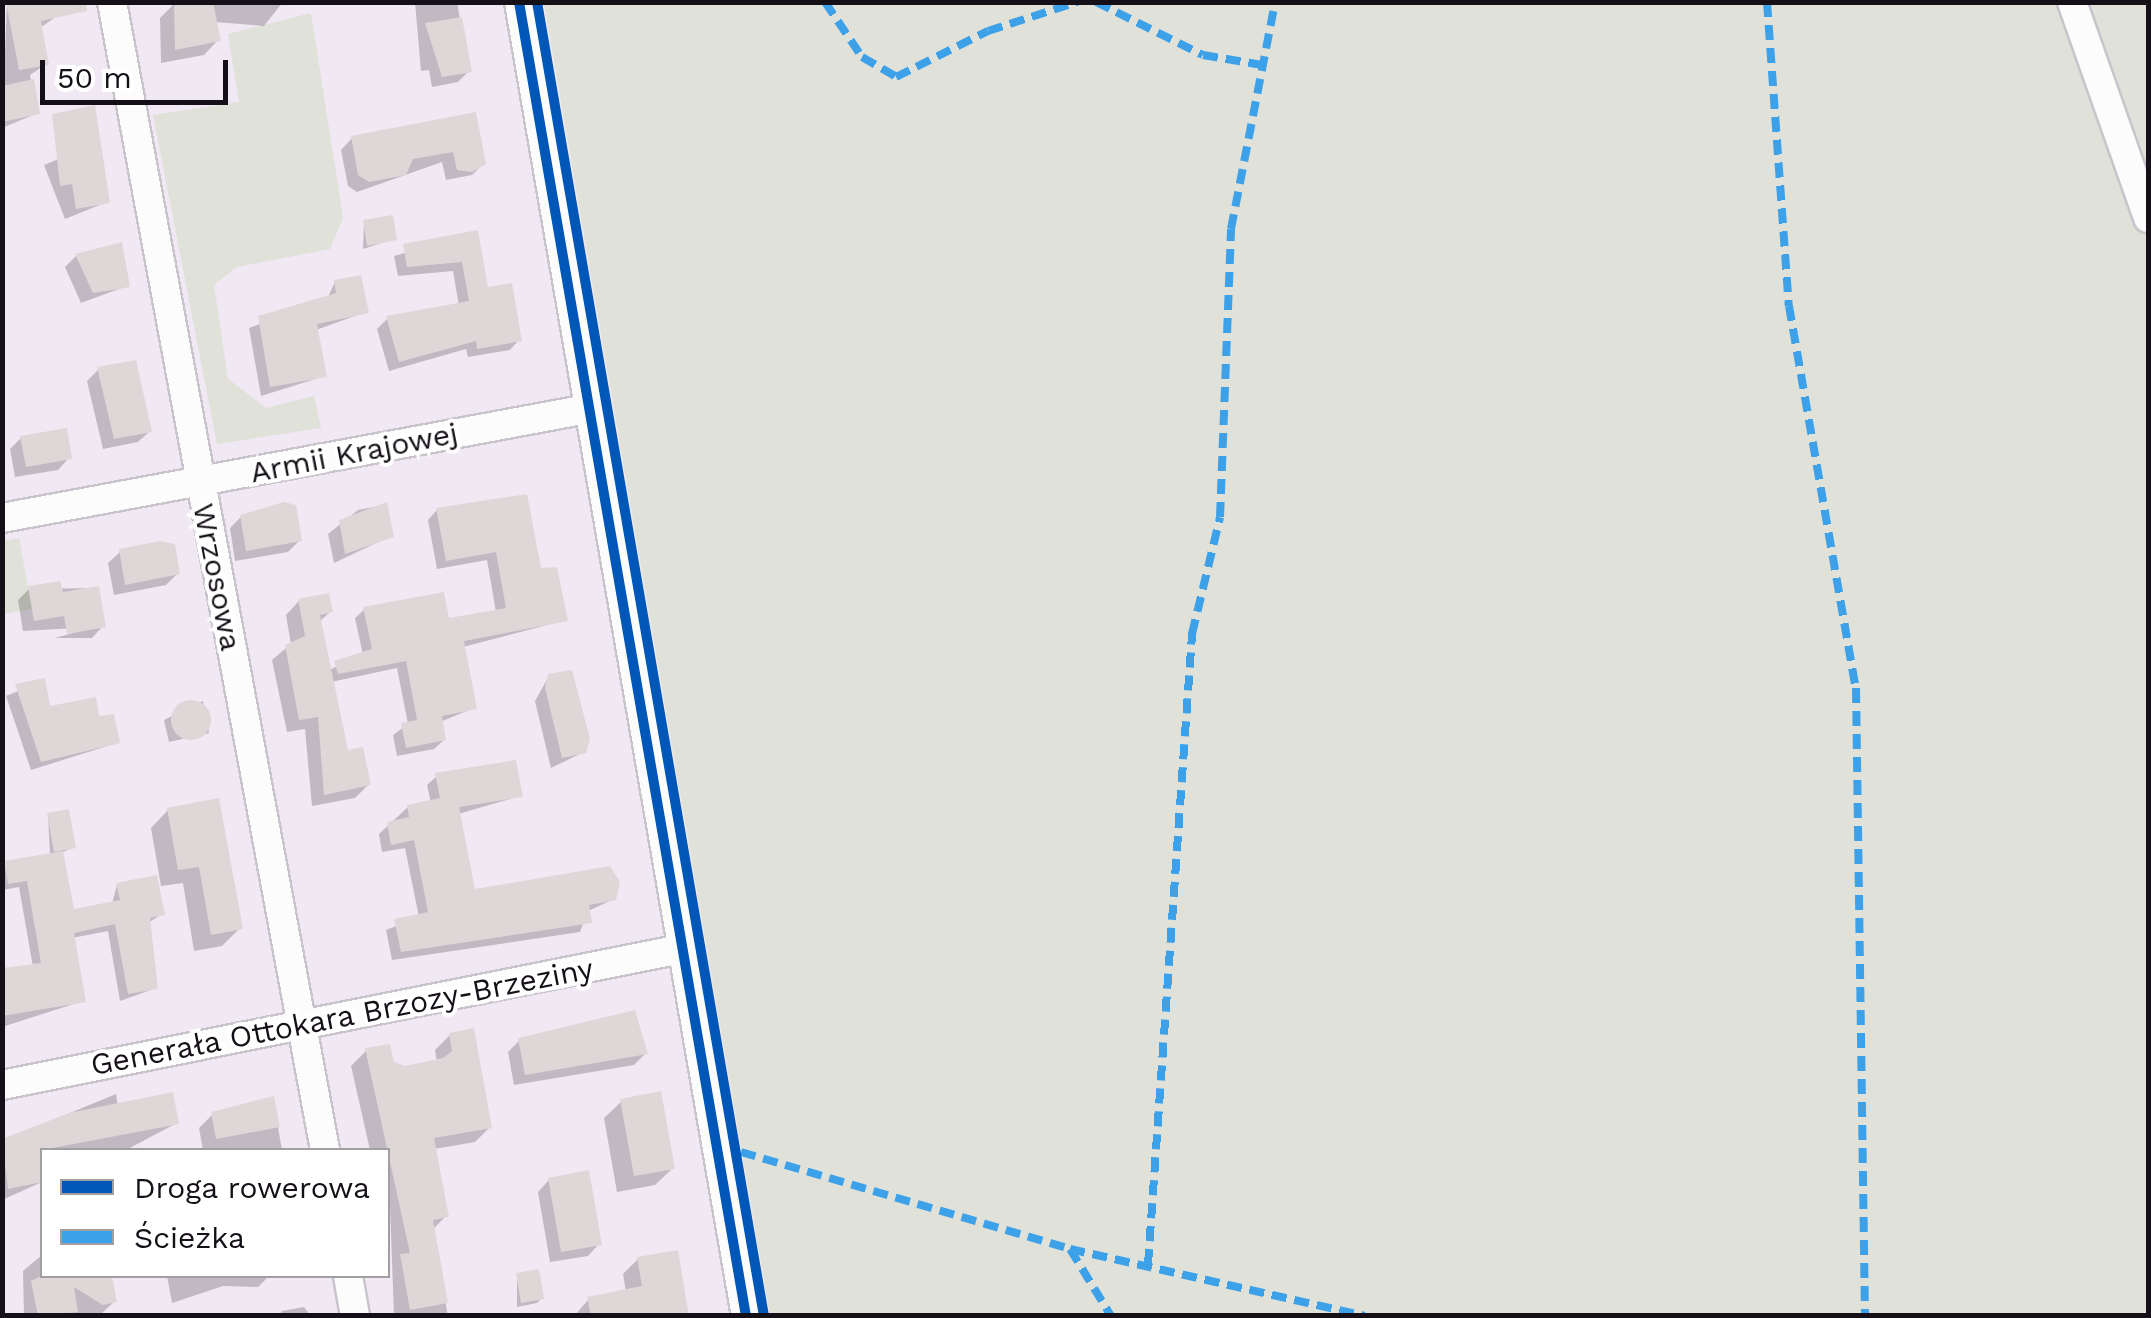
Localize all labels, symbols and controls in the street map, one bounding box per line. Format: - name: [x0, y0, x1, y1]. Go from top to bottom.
- scale bar: [45, 40, 232, 102]
- text: 50 m: [57, 60, 132, 95]
- street label: Armii Krajowej: [247, 415, 461, 491]
- street label: Wrzosowa: [185, 500, 249, 654]
- street label: Generała Ottokara Brzozy-Brzeziny: [87, 950, 597, 1084]
- legend: [40, 1148, 390, 1278]
- text: Droga rowerowa: [134, 1170, 370, 1205]
- text: Ścieżka: [134, 1220, 245, 1255]

